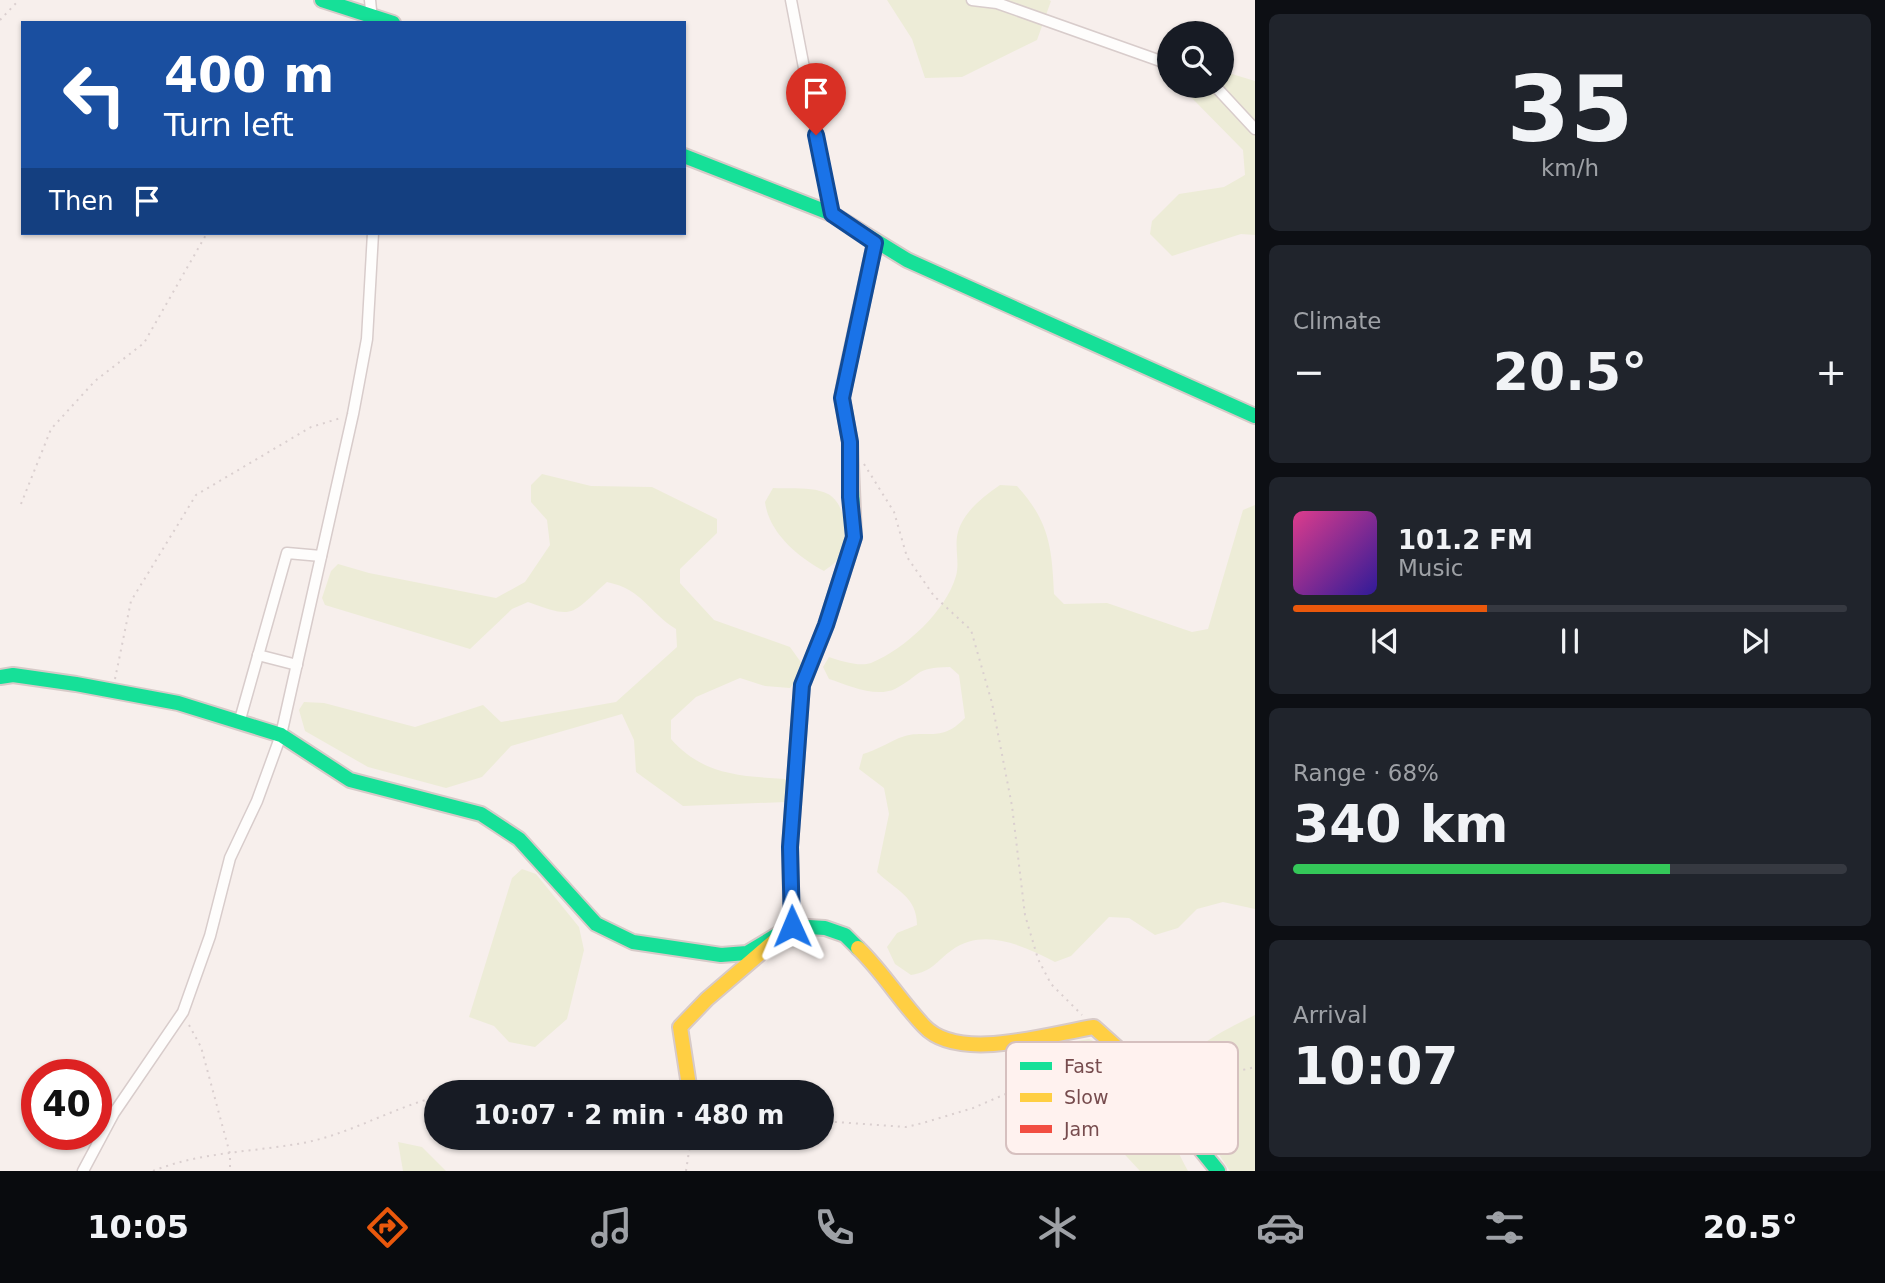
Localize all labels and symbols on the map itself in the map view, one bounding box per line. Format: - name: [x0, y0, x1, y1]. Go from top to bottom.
- pin: [786, 63, 846, 135]
- position arrow: [755, 889, 829, 963]
- legend: [1006, 1042, 1238, 1154]
- text: Fast: [1064, 1055, 1102, 1077]
- speed limit sign: 40: [21, 1059, 112, 1150]
- text: Slow: [1064, 1086, 1109, 1108]
- text: Jam: [1063, 1118, 1100, 1140]

